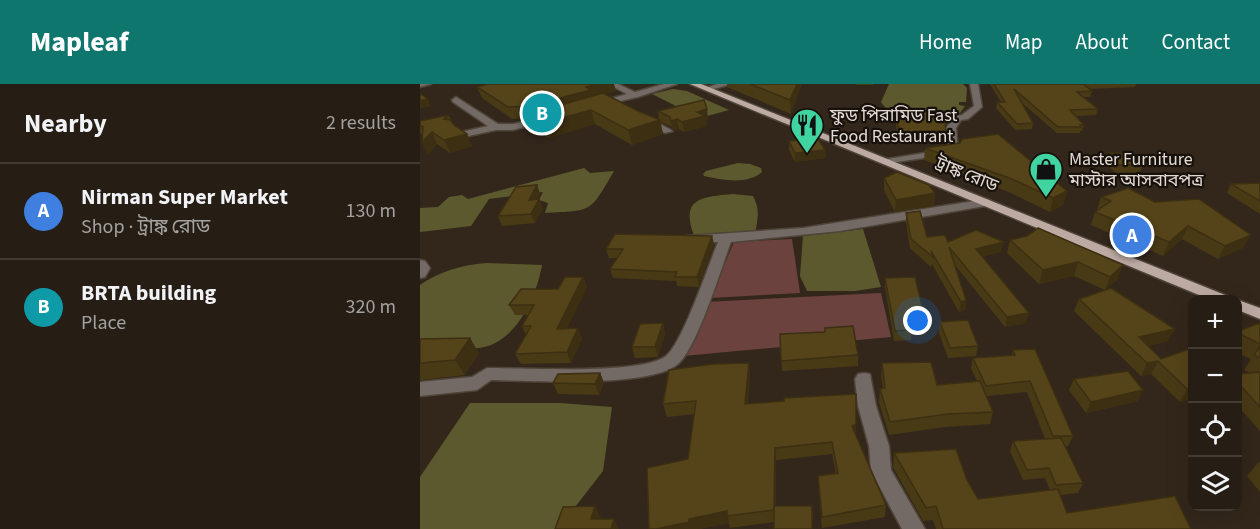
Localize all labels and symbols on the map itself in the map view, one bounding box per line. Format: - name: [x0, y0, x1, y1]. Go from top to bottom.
- pin: B: [522, 90, 562, 135]
- place label: ফুড পিরামিড Fast Food Restaurant: [829, 103, 957, 149]
- restaurant icon: ফুড পিরামিড Fast Food Restaurant: [789, 107, 825, 154]
- place label: Master Furniture মাস্টার আসবাবপত্র: [1068, 147, 1204, 193]
- street label: ট্রাঙ্ক রোড: [931, 150, 1002, 198]
- shop icon: Master Furniture মাস্টার আসবাবপত্র: [1028, 151, 1064, 198]
- pin: A: [1112, 212, 1152, 258]
- your location: [903, 306, 932, 335]

